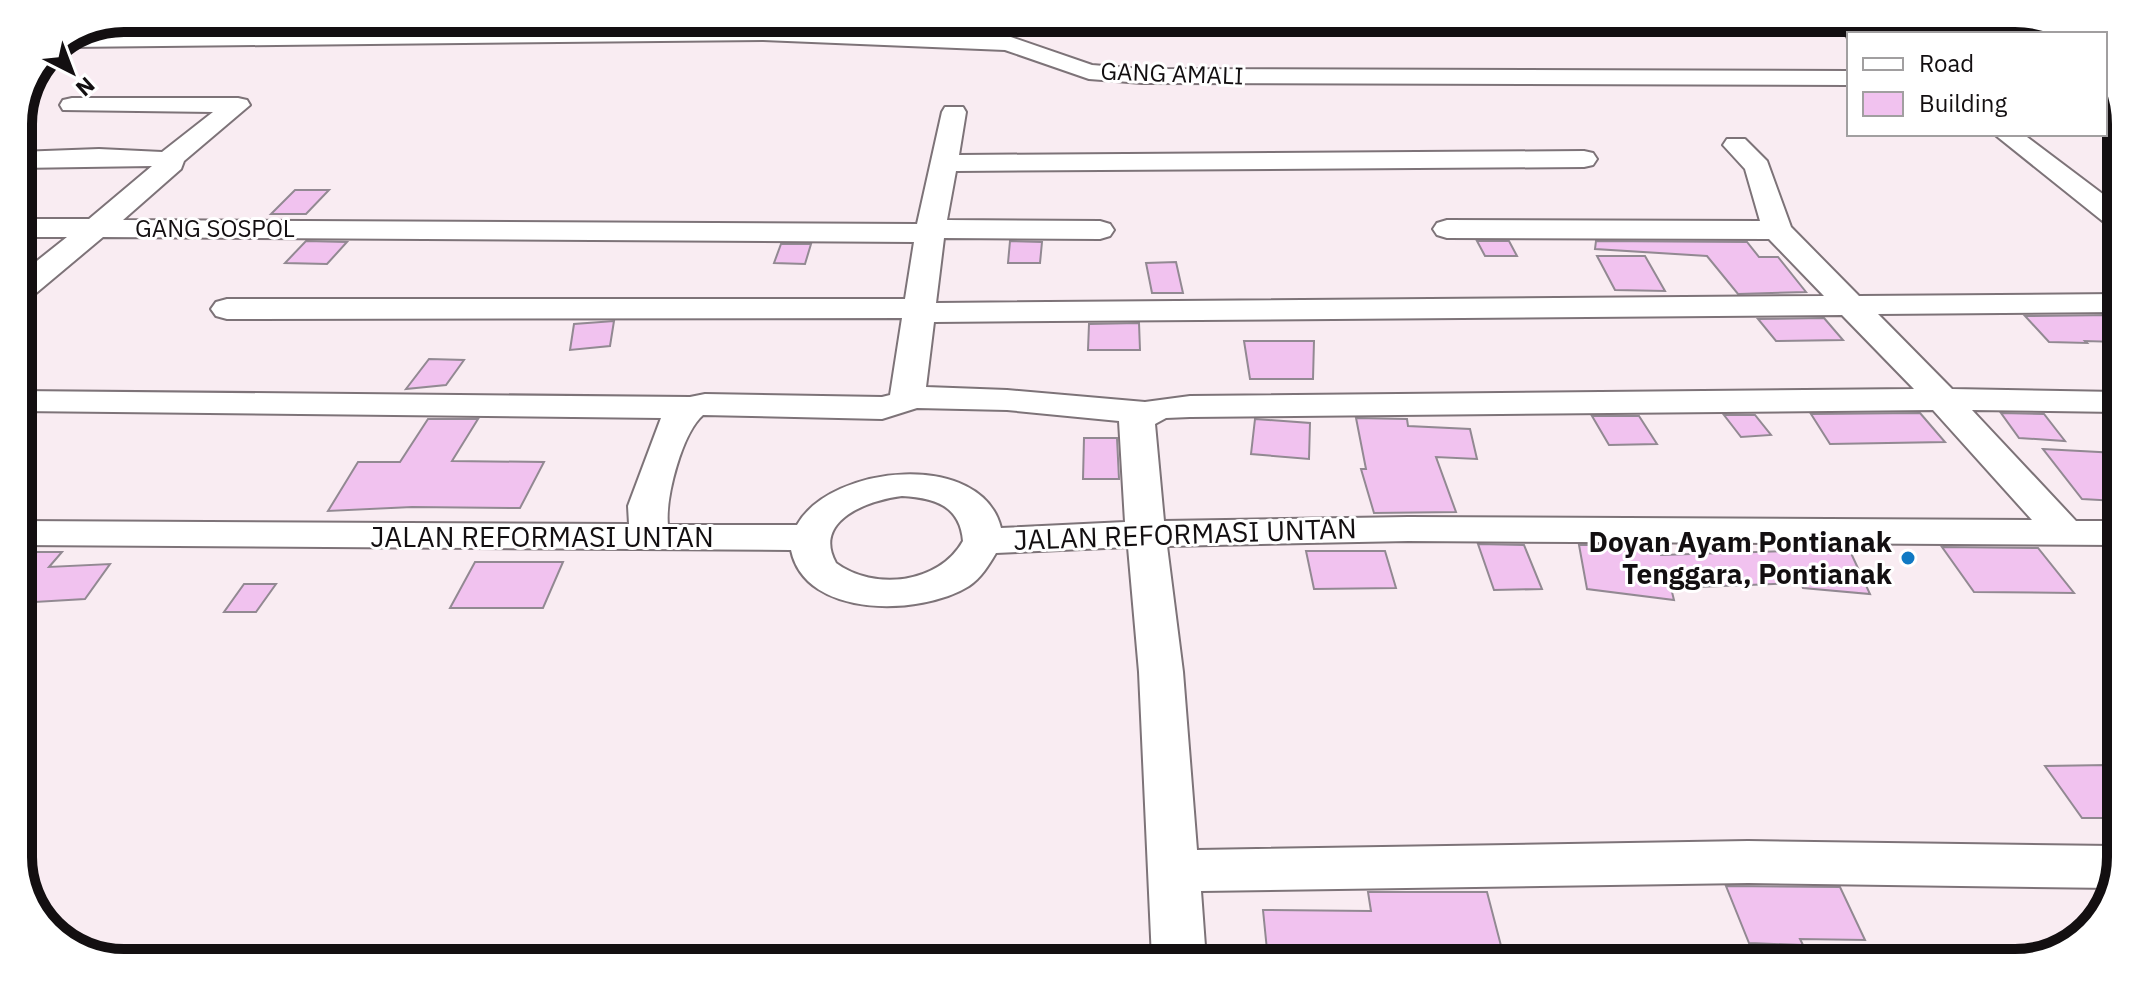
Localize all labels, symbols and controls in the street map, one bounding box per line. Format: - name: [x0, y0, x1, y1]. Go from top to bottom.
- north arrow: [32, 32, 112, 112]
- legend: [1847, 32, 2107, 136]
- text: Road: [1919, 47, 1974, 79]
- street label: GANG AMALI: [1100, 55, 1244, 91]
- text: N: [70, 71, 101, 103]
- text: Building: [1919, 87, 2007, 119]
- street label: GANG SOSPOL: [135, 212, 295, 244]
- street label: JALAN REFORMASI UNTAN: [1013, 509, 1357, 558]
- street label: JALAN REFORMASI UNTAN: [370, 518, 714, 555]
- place label: Doyan Ayam Pontianak Tenggara, Pontianak: [1589, 523, 1893, 592]
- marker: Doyan Ayam Pontianak Tenggara, Pontianak: [1899, 549, 1917, 567]

